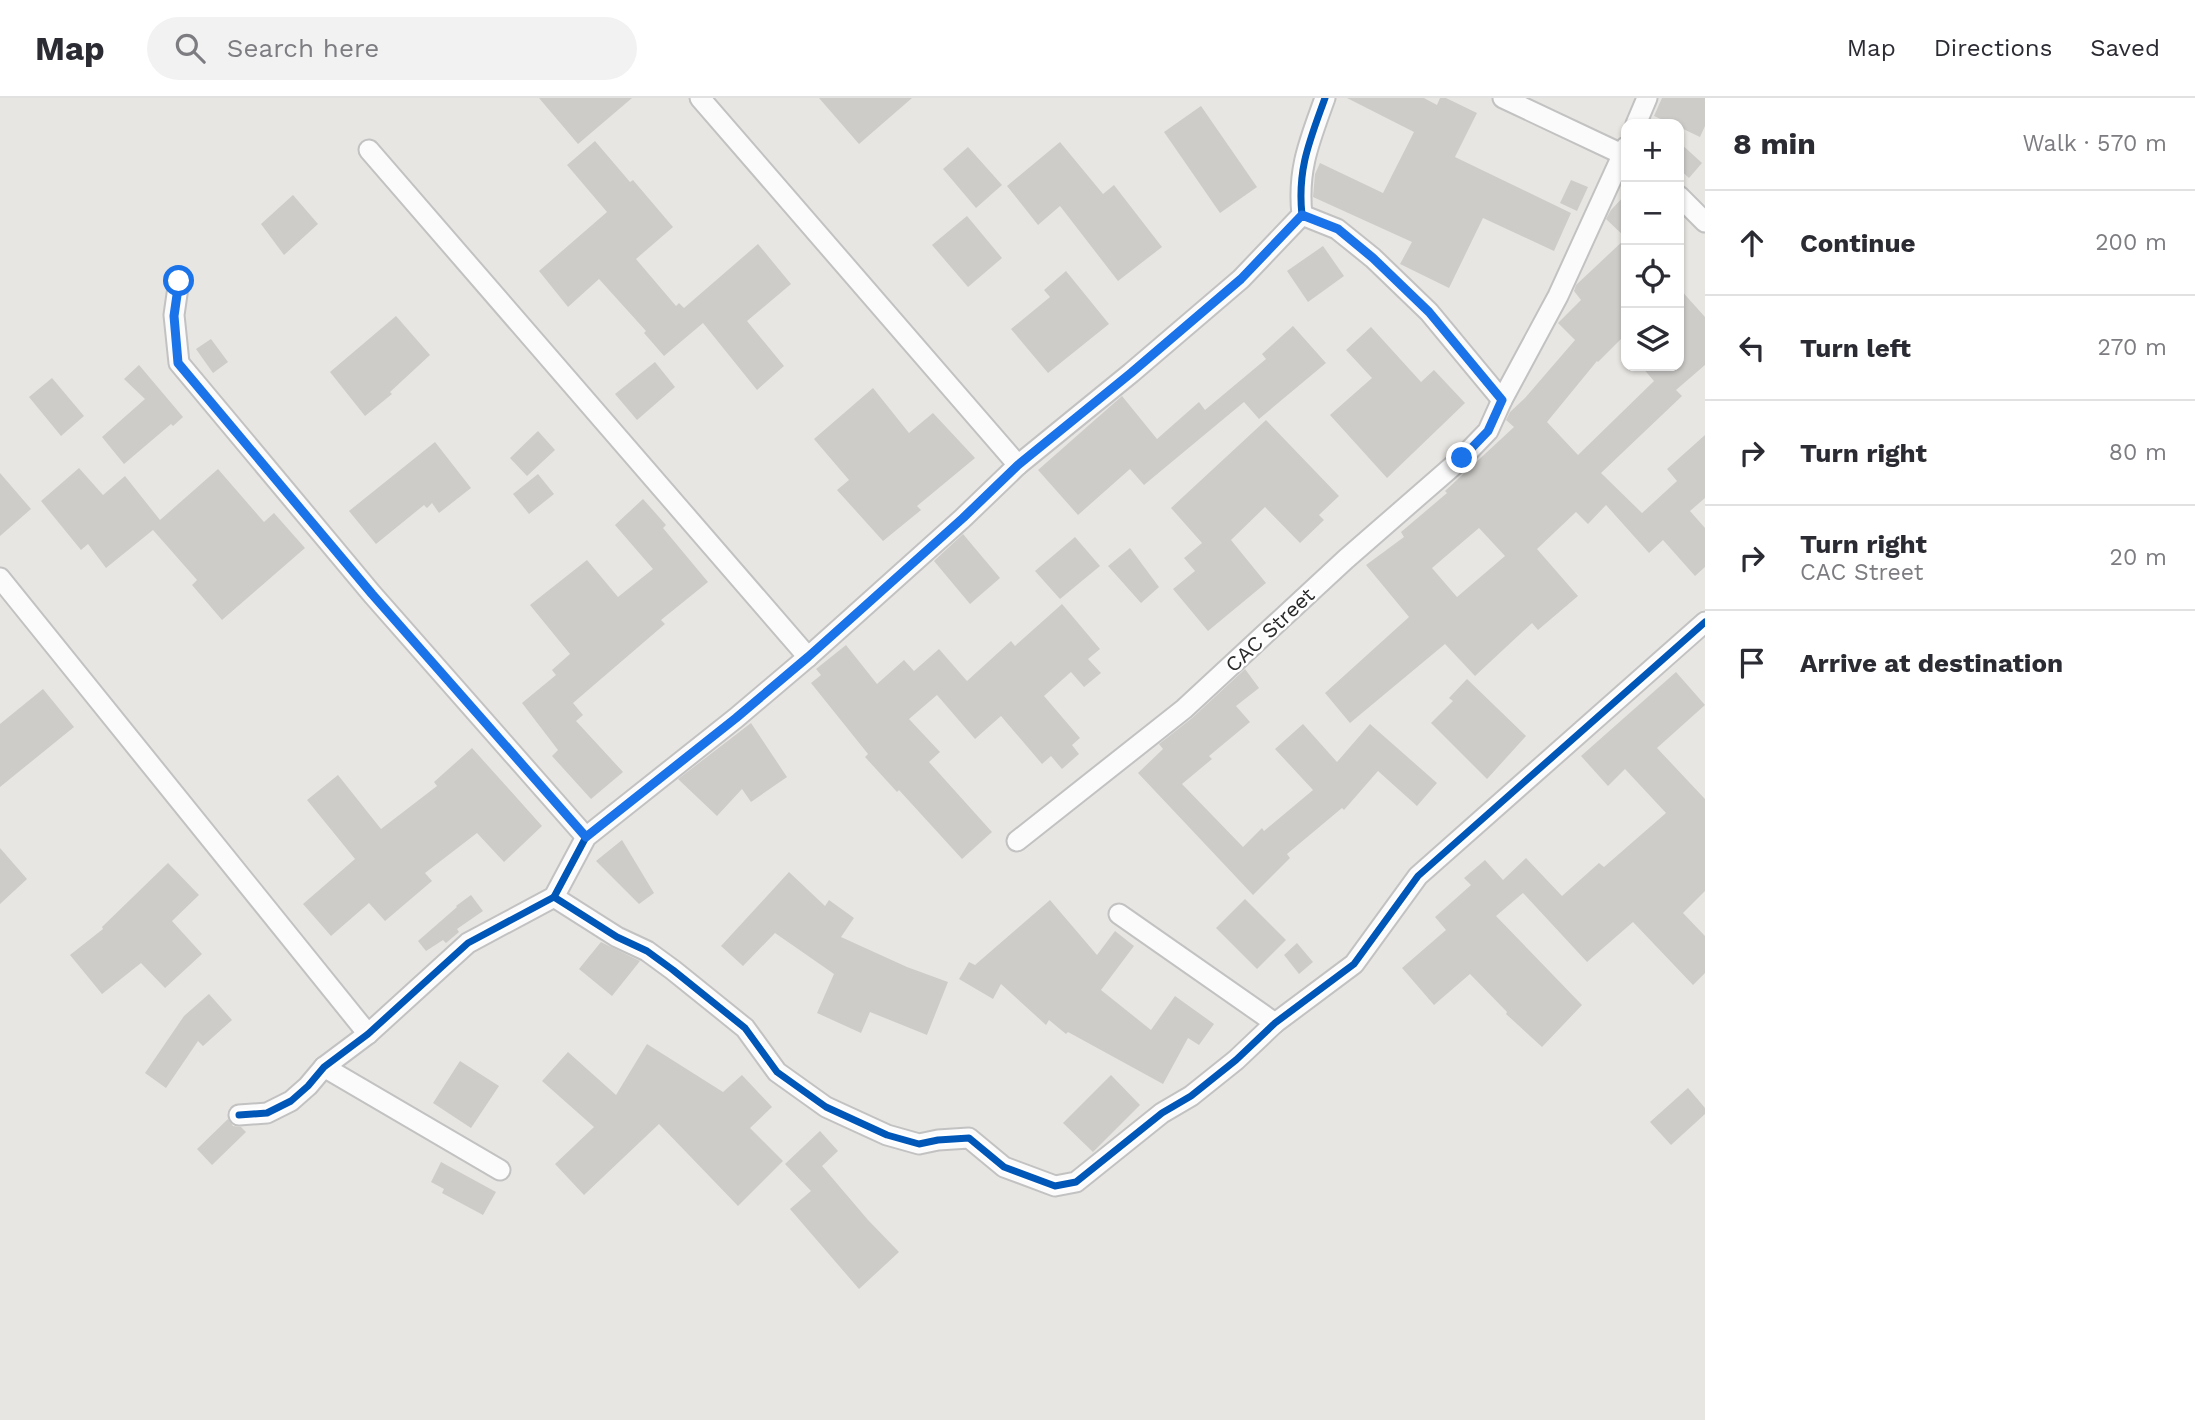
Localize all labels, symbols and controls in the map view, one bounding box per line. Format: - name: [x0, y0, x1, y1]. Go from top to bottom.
- search box: [147, 17, 637, 80]
- text: Map: [35, 29, 105, 68]
- icon: search: [171, 29, 209, 67]
- text: Search here: [227, 33, 379, 63]
- text: Map: [1847, 34, 1896, 62]
- text: Directions: [1934, 34, 2052, 62]
- text: Saved: [2090, 34, 2160, 62]
- map controls: [1621, 119, 1684, 371]
- button: +: [1621, 119, 1684, 182]
- text: 8 min: [1733, 126, 1816, 161]
- text: Walk · 570 m: [2022, 130, 2167, 157]
- button: −: [1621, 182, 1684, 245]
- icon: ahead: [1733, 224, 1771, 262]
- text: Continue: [1800, 228, 1916, 258]
- text: 200 m: [2095, 229, 2167, 256]
- button: locate: [1621, 245, 1684, 308]
- route start: [163, 265, 194, 296]
- button: layers: [1621, 308, 1684, 371]
- icon: left: [1733, 329, 1771, 367]
- text: Turn left: [1800, 333, 1911, 363]
- text: 270 m: [2098, 334, 2167, 361]
- icon: right: [1733, 434, 1771, 472]
- text: Turn right: [1800, 438, 1927, 468]
- text: 80 m: [2109, 439, 2167, 466]
- route end: [1446, 442, 1477, 473]
- text: Turn right: [1800, 529, 1927, 559]
- icon: right: [1733, 539, 1771, 577]
- text: 20 m: [2110, 544, 2167, 571]
- text: CAC Street: [1800, 559, 1923, 586]
- street label: CAC Street: [1220, 582, 1319, 677]
- icon: arrive: [1733, 644, 1771, 682]
- text: Arrive at destination: [1800, 648, 2063, 678]

